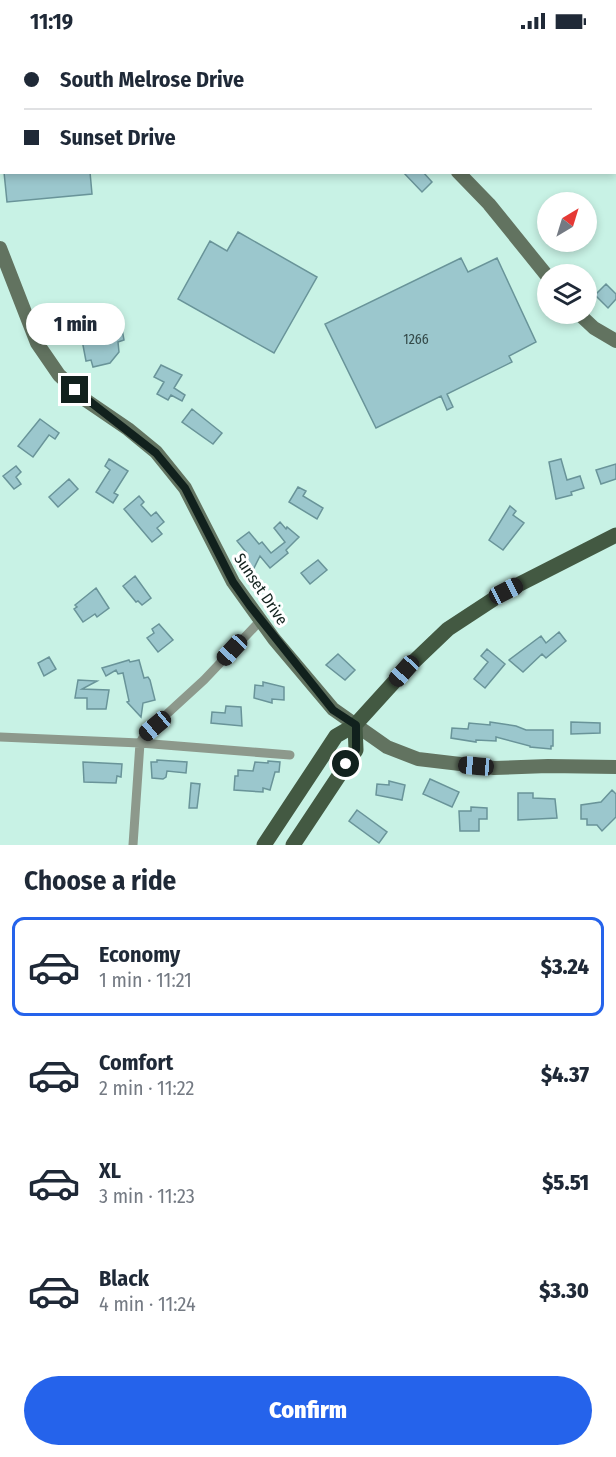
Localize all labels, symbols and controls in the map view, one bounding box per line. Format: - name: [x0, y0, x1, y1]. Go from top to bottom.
- text: 11:19: [30, 8, 73, 35]
- text: South Melrose Drive: [60, 66, 244, 93]
- text: Sunset Drive: [60, 124, 176, 151]
- north arrow: [537, 192, 597, 252]
- map controls: [537, 192, 597, 324]
- button: layers: [537, 264, 597, 324]
- callout: 1 min: [26, 303, 124, 345]
- text: 1 min: [54, 312, 97, 336]
- house number: 1266: [403, 331, 429, 348]
- route end: [61, 376, 88, 403]
- street label: Sunset Drive: [230, 550, 292, 629]
- car: [486, 575, 526, 607]
- car: [213, 631, 251, 669]
- car: [385, 652, 423, 690]
- car: [135, 708, 175, 744]
- route start: [332, 750, 359, 777]
- car: [457, 755, 495, 777]
- text: Choose a ride: [24, 865, 176, 897]
- icon: car: [27, 940, 81, 994]
- text: Economy: [99, 941, 180, 968]
- text: $3.24: [541, 953, 589, 980]
- text: 1 min · 11:21: [99, 968, 192, 992]
- icon: car: [27, 1048, 81, 1102]
- text: Comfort: [99, 1049, 173, 1076]
- text: $4.37: [541, 1061, 589, 1088]
- text: 2 min · 11:22: [99, 1076, 194, 1100]
- icon: car: [27, 1156, 81, 1210]
- text: XL: [99, 1157, 121, 1184]
- text: $5.51: [542, 1169, 589, 1196]
- text: 3 min · 11:23: [99, 1184, 195, 1208]
- icon: car: [27, 1264, 81, 1318]
- text: Black: [99, 1265, 149, 1292]
- text: $3.30: [539, 1277, 589, 1304]
- text: 4 min · 11:24: [99, 1292, 196, 1316]
- button: Confirm: [24, 1376, 592, 1445]

